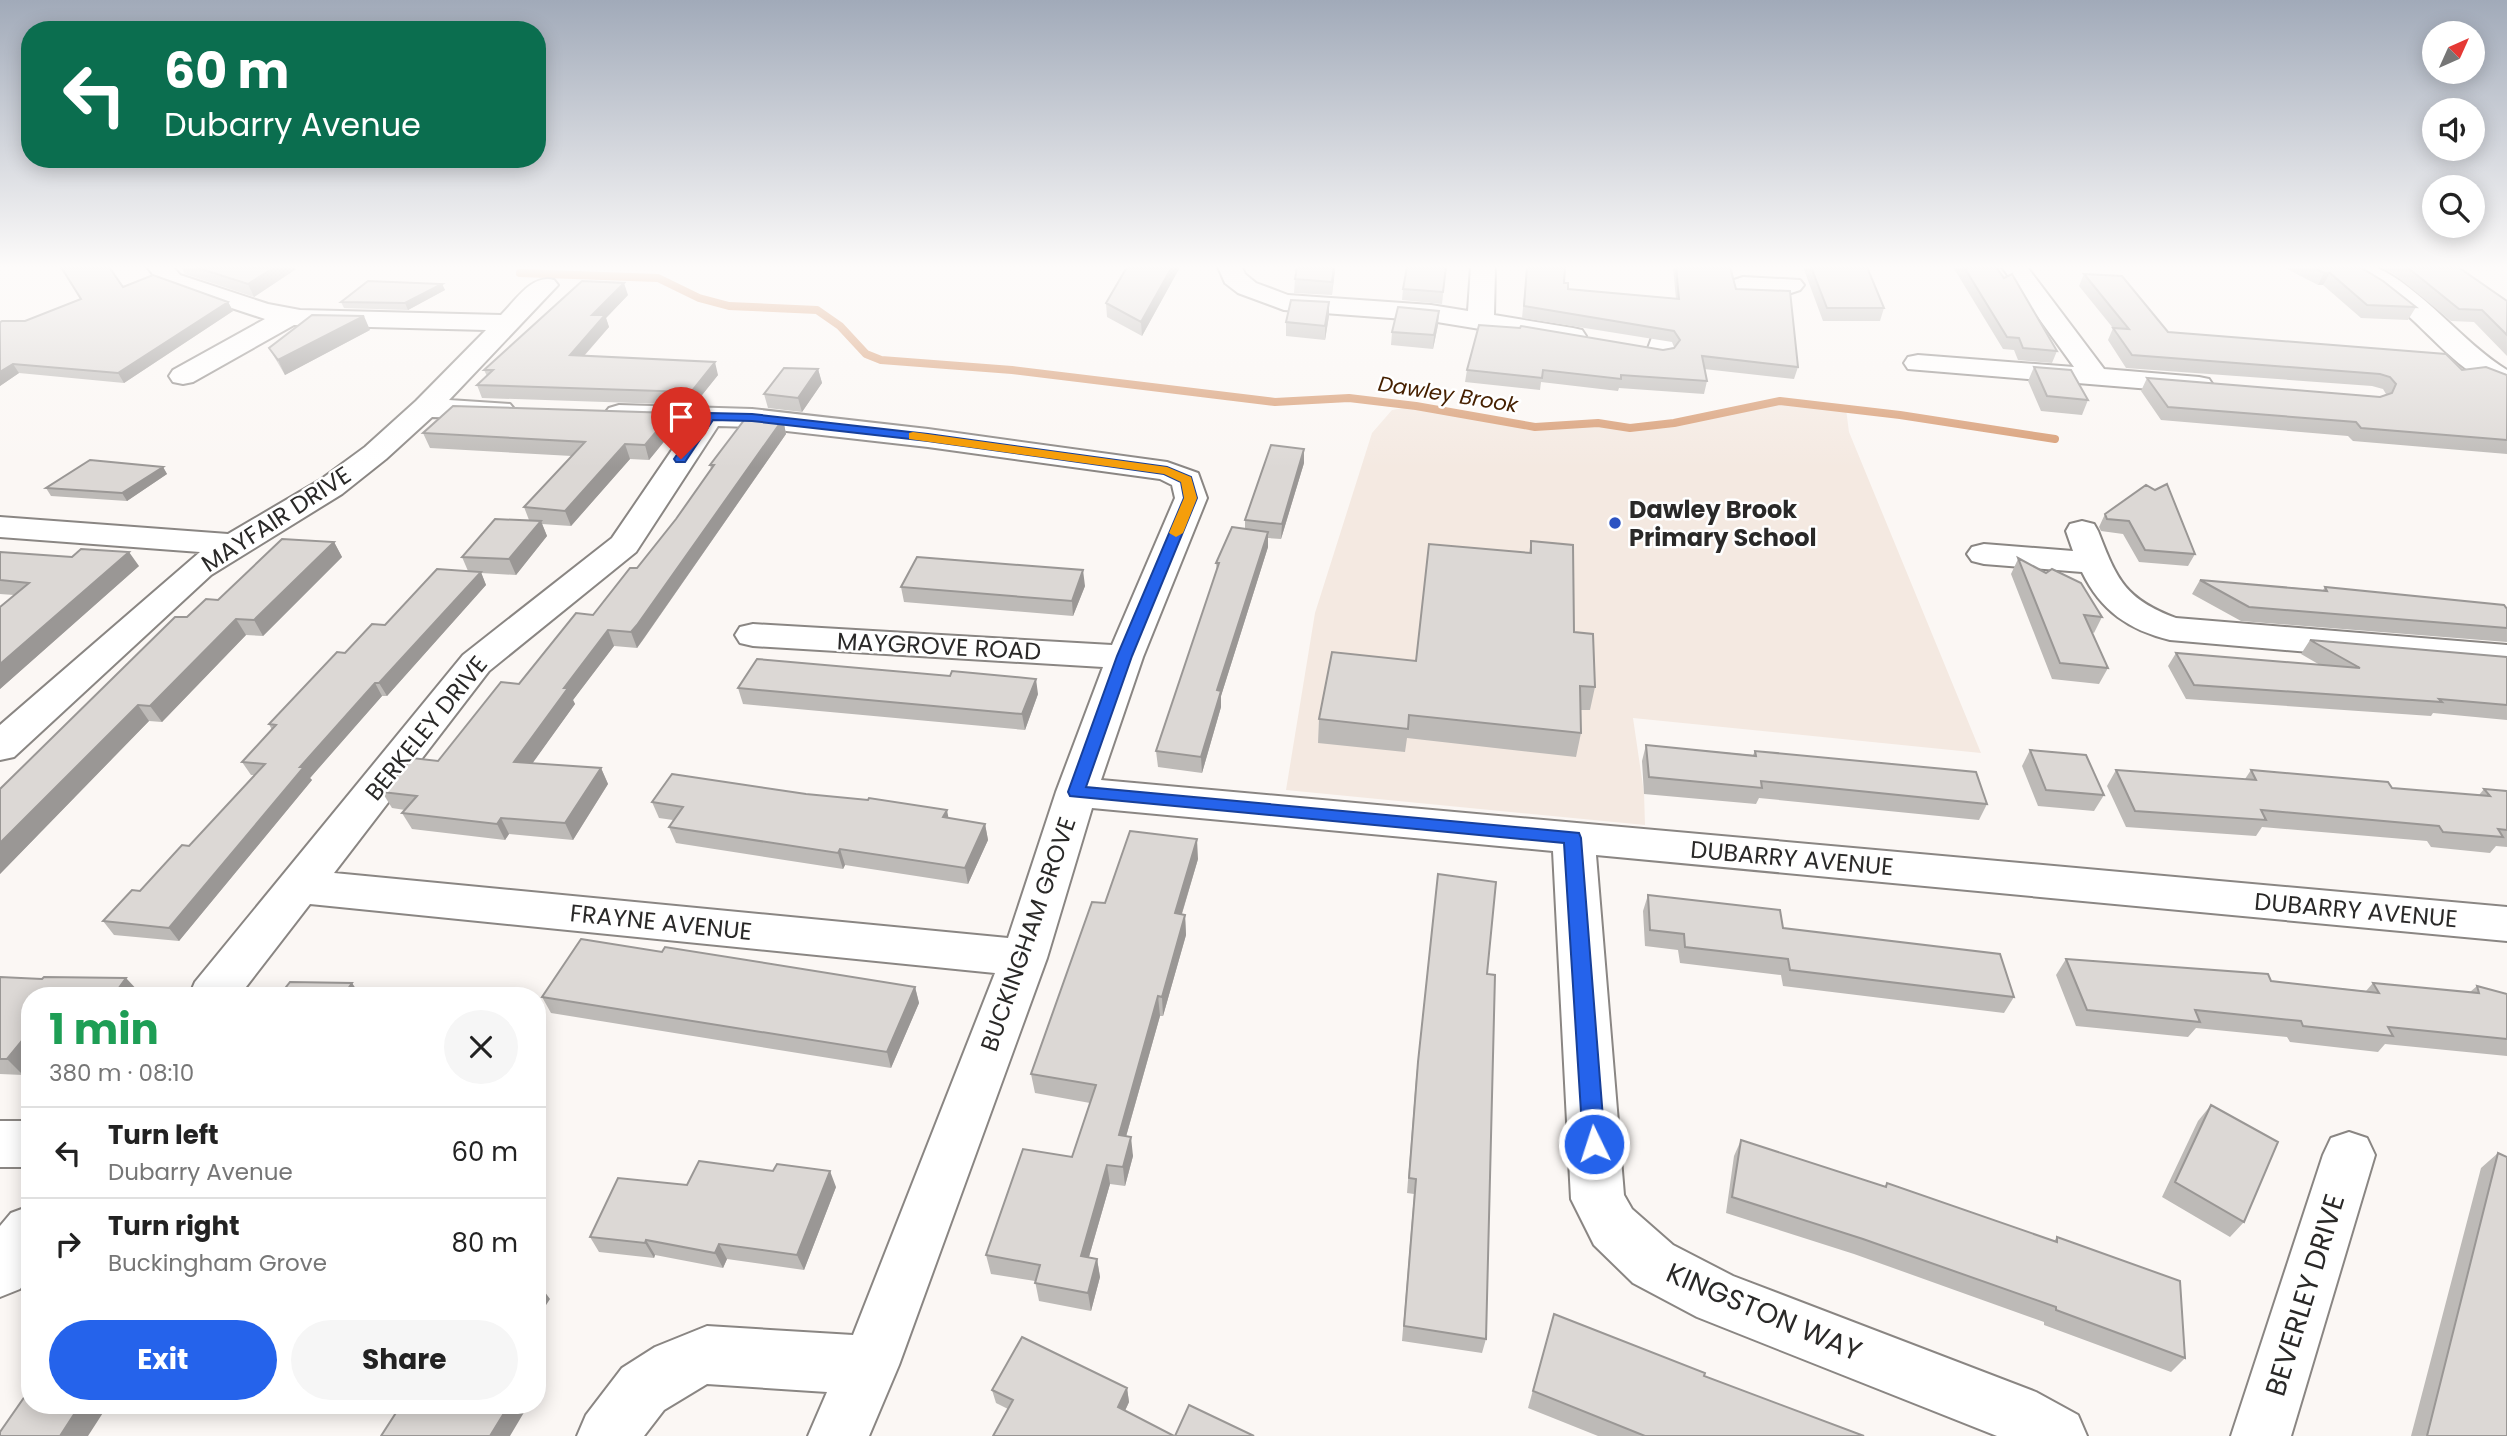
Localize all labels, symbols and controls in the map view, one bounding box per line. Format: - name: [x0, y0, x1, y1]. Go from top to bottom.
- north arrow: [2422, 21, 2485, 84]
- map controls: [2422, 21, 2485, 238]
- text: 60 m: [164, 37, 289, 105]
- icon: left: [49, 49, 140, 140]
- button: sound: [2422, 98, 2485, 161]
- text: Dubarry Avenue: [164, 102, 421, 147]
- button: search: [2422, 175, 2485, 238]
- water label: Dawley Brook: [1376, 369, 1521, 420]
- pin: [651, 387, 711, 459]
- icon: arrive: [662, 398, 700, 436]
- street label: MAYFAIR DRIVE: [195, 458, 357, 580]
- place label: Dawley Brook Primary School: [1629, 493, 1817, 554]
- marker: Dawley Brook Primary School: [1607, 515, 1623, 531]
- street label: MAYGROVE ROAD: [836, 624, 1042, 668]
- street label: BERKELEY DRIVE: [357, 649, 495, 807]
- street label: BUCKINGHAM GROVE: [972, 812, 1084, 1056]
- street label: DUBARRY AVENUE: [1689, 833, 1895, 883]
- street label: DUBARRY AVENUE: [2253, 885, 2459, 935]
- street label: FRAYNE AVENUE: [568, 896, 754, 948]
- text: 1 min: [49, 1000, 159, 1059]
- button: close: [444, 1010, 518, 1084]
- text: 380 m · 08:10: [49, 1057, 194, 1089]
- position arrow: [1557, 1107, 1631, 1181]
- text: Turn left: [108, 1117, 219, 1153]
- icon: left: [49, 1134, 87, 1172]
- text: 60 m: [451, 1134, 518, 1170]
- text: Dubarry Avenue: [108, 1156, 293, 1188]
- street label: BEVERLEY DRIVE: [2256, 1189, 2354, 1401]
- text: Turn right: [108, 1208, 240, 1244]
- icon: right: [49, 1225, 87, 1263]
- text: 80 m: [452, 1225, 518, 1261]
- text: Buckingham Grove: [108, 1247, 327, 1279]
- street label: KINGSTON WAY: [1660, 1253, 1868, 1371]
- button: Exit: [49, 1320, 277, 1400]
- button: Share: [291, 1320, 518, 1400]

